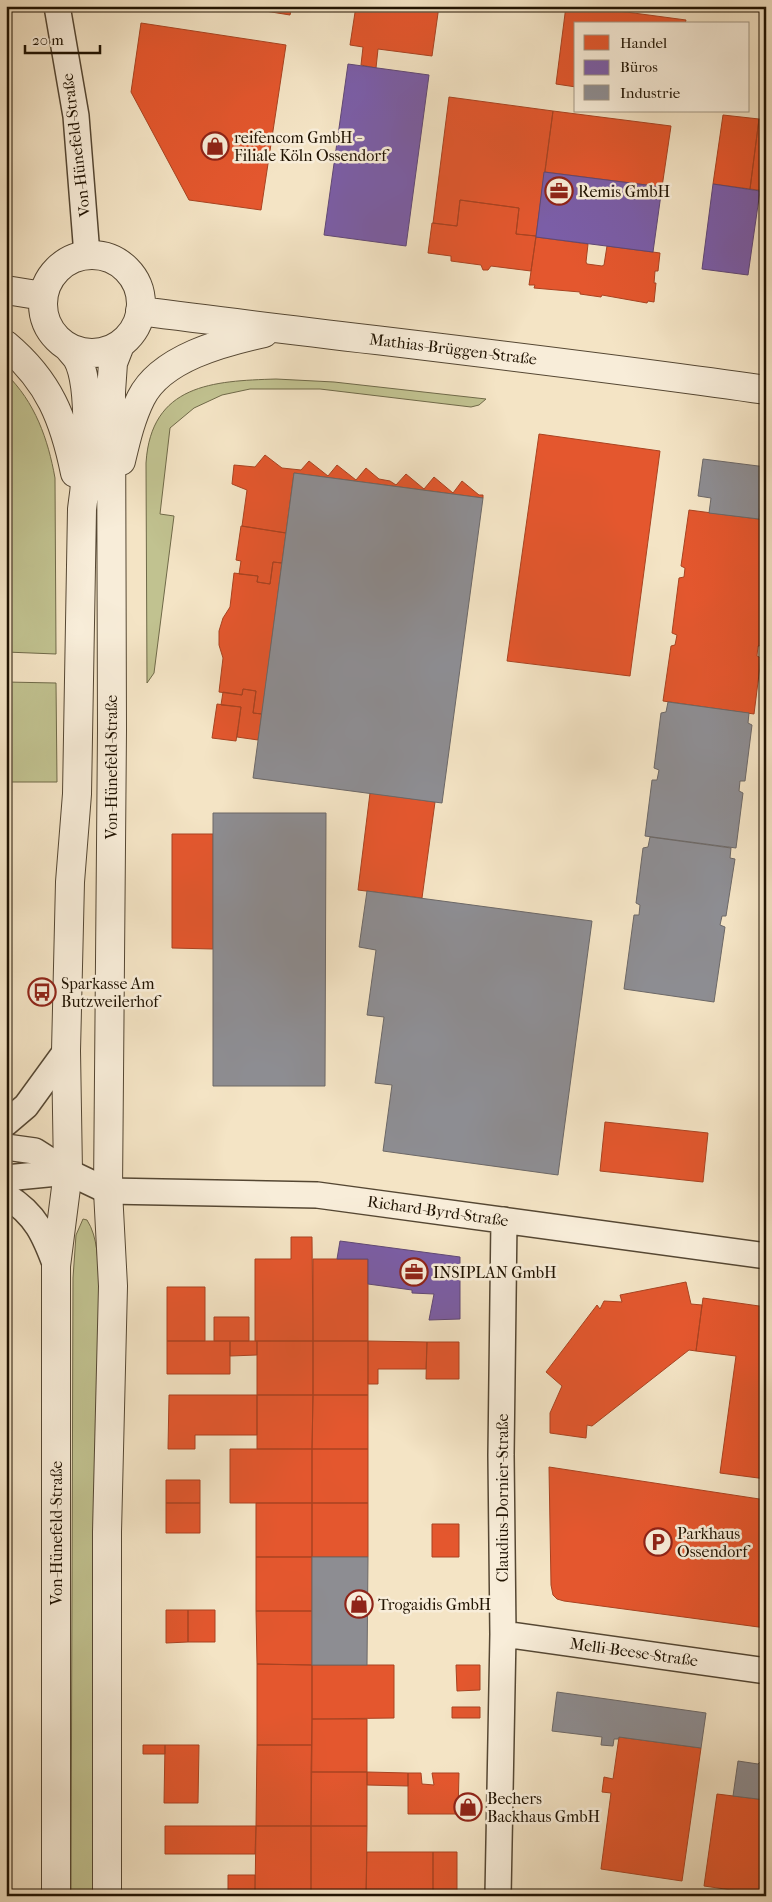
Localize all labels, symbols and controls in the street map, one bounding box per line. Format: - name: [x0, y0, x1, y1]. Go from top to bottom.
- scale bar: [25, 22, 100, 54]
- legend: [574, 22, 750, 112]
- text: 20 m: [32, 31, 64, 49]
- text: Handel: [620, 34, 667, 52]
- text: Büros: [620, 58, 658, 76]
- street label: Von-Hünefeld-Straße: [58, 72, 94, 219]
- text: Industrie: [620, 84, 681, 102]
- place label: reifencom GmbH - Filiale Köln Ossendorf: [234, 128, 390, 165]
- shop icon: reifencom GmbH - Filiale Köln Ossendorf: [200, 131, 230, 161]
- office icon: Remis GmbH: [544, 176, 574, 206]
- place label: Remis GmbH: [578, 182, 670, 201]
- street label: Mathias-Brüggen-Straße: [368, 329, 538, 369]
- street label: Von-Hünefeld-Straße: [102, 695, 121, 840]
- place label: Sparkasse Am Butzweilerhof: [61, 974, 162, 1011]
- bus stop icon: Sparkasse Am Butzweilerhof: [27, 977, 57, 1007]
- street label: Richard-Byrd-Straße: [366, 1192, 510, 1230]
- office icon: INSIPLAN GmbH: [399, 1257, 429, 1287]
- place label: INSIPLAN GmbH: [433, 1263, 557, 1282]
- street label: Claudius-Dornier-Straße: [493, 1414, 512, 1582]
- street label: Von-Hünefeld-Straße: [47, 1461, 66, 1606]
- place label: Parkhaus Ossendorf: [677, 1524, 751, 1561]
- parking icon: Parkhaus Ossendorf: [643, 1527, 673, 1557]
- shop icon: Trogaidis GmbH: [344, 1589, 374, 1619]
- place label: Trogaidis GmbH: [378, 1595, 492, 1614]
- street label: Melli-Beese-Straße: [569, 1634, 699, 1670]
- place label: Bechers Backhaus GmbH: [487, 1789, 600, 1826]
- shop icon: Bechers Backhaus GmbH: [453, 1792, 483, 1822]

